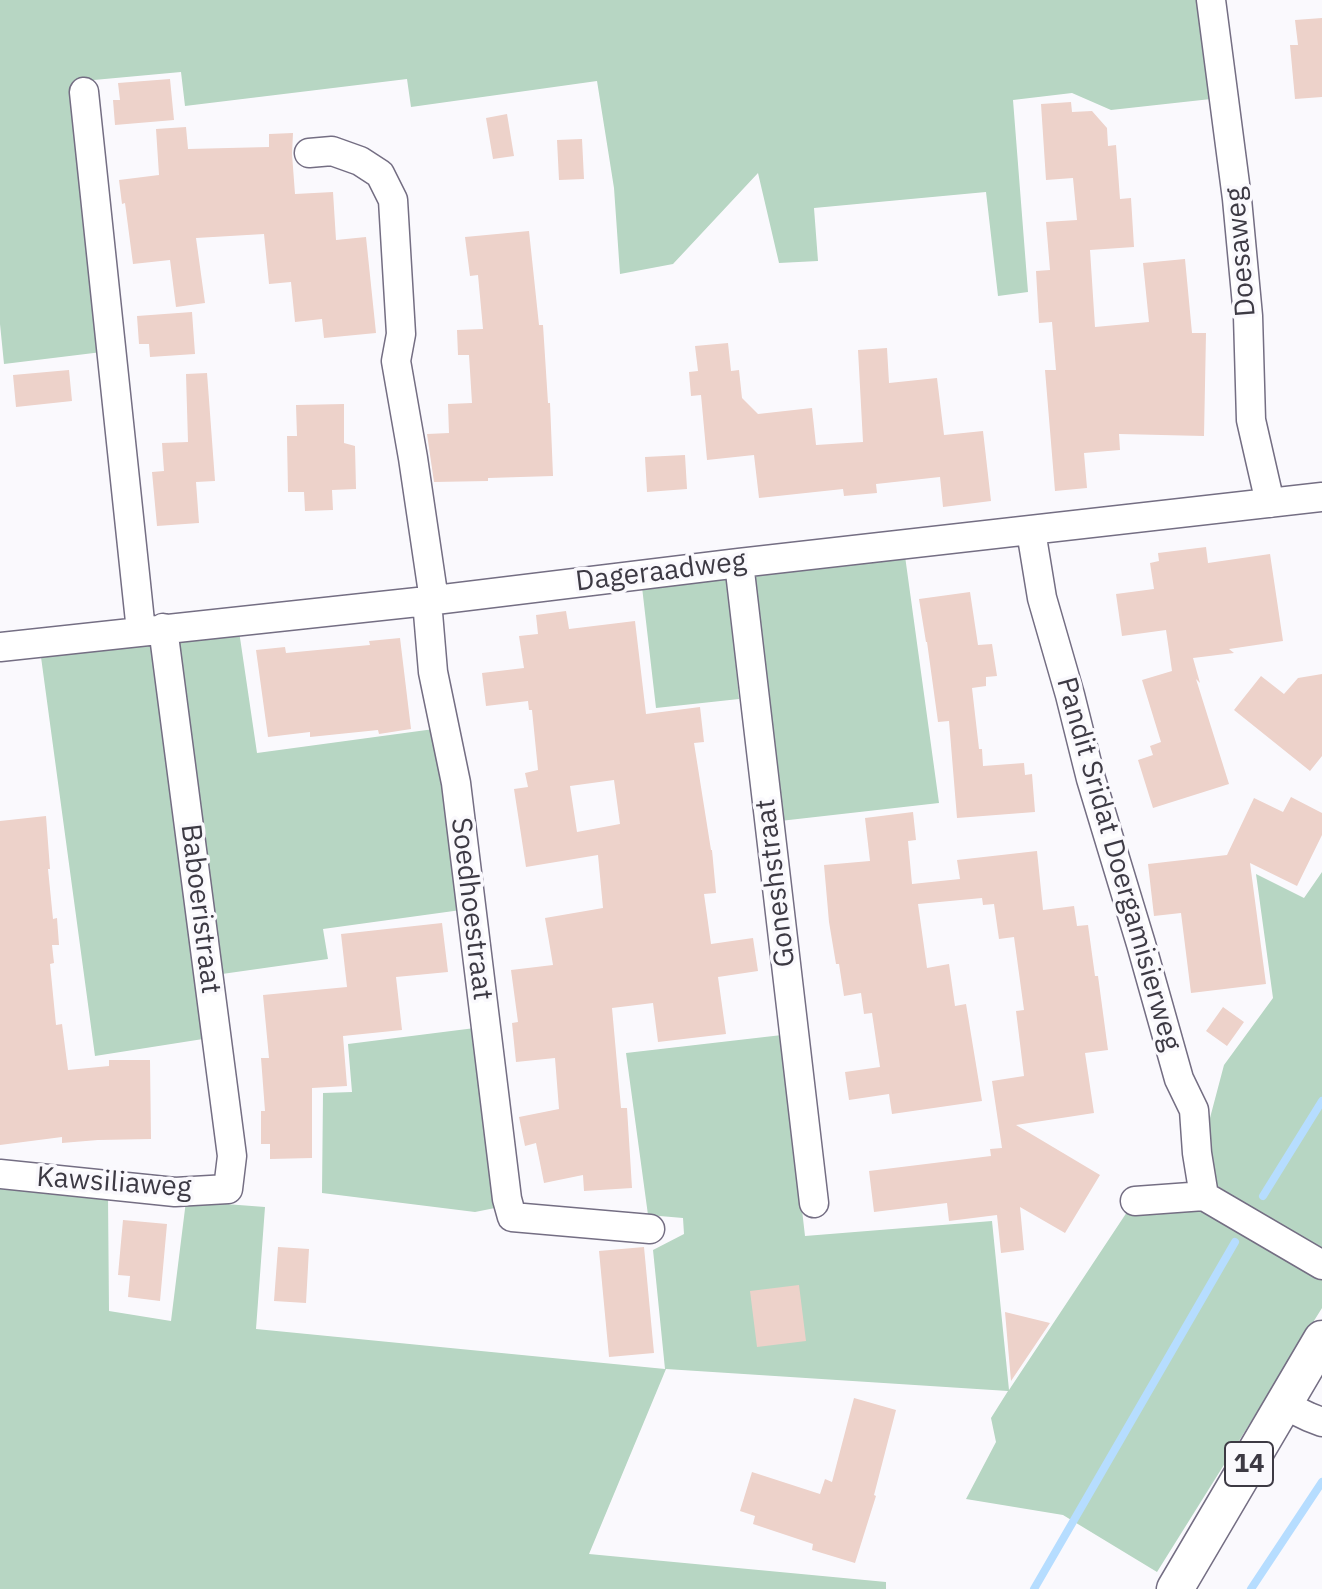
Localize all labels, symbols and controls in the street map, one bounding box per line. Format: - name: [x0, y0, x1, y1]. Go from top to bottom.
- street label: Doesaweg: [1219, 186, 1263, 318]
- street label: Dageraadweg: [574, 545, 748, 599]
- street label: Pandit Sridat Doergamisierweg: [1049, 673, 1187, 1055]
- street label: Goneshstraat: [749, 797, 803, 969]
- street label: Soedhoestraat: [443, 816, 499, 1002]
- street label: Baboeristraat: [173, 822, 227, 996]
- street label: Kawsiliaweg: [35, 1161, 193, 1205]
- road number: 14: [1225, 1442, 1273, 1486]

